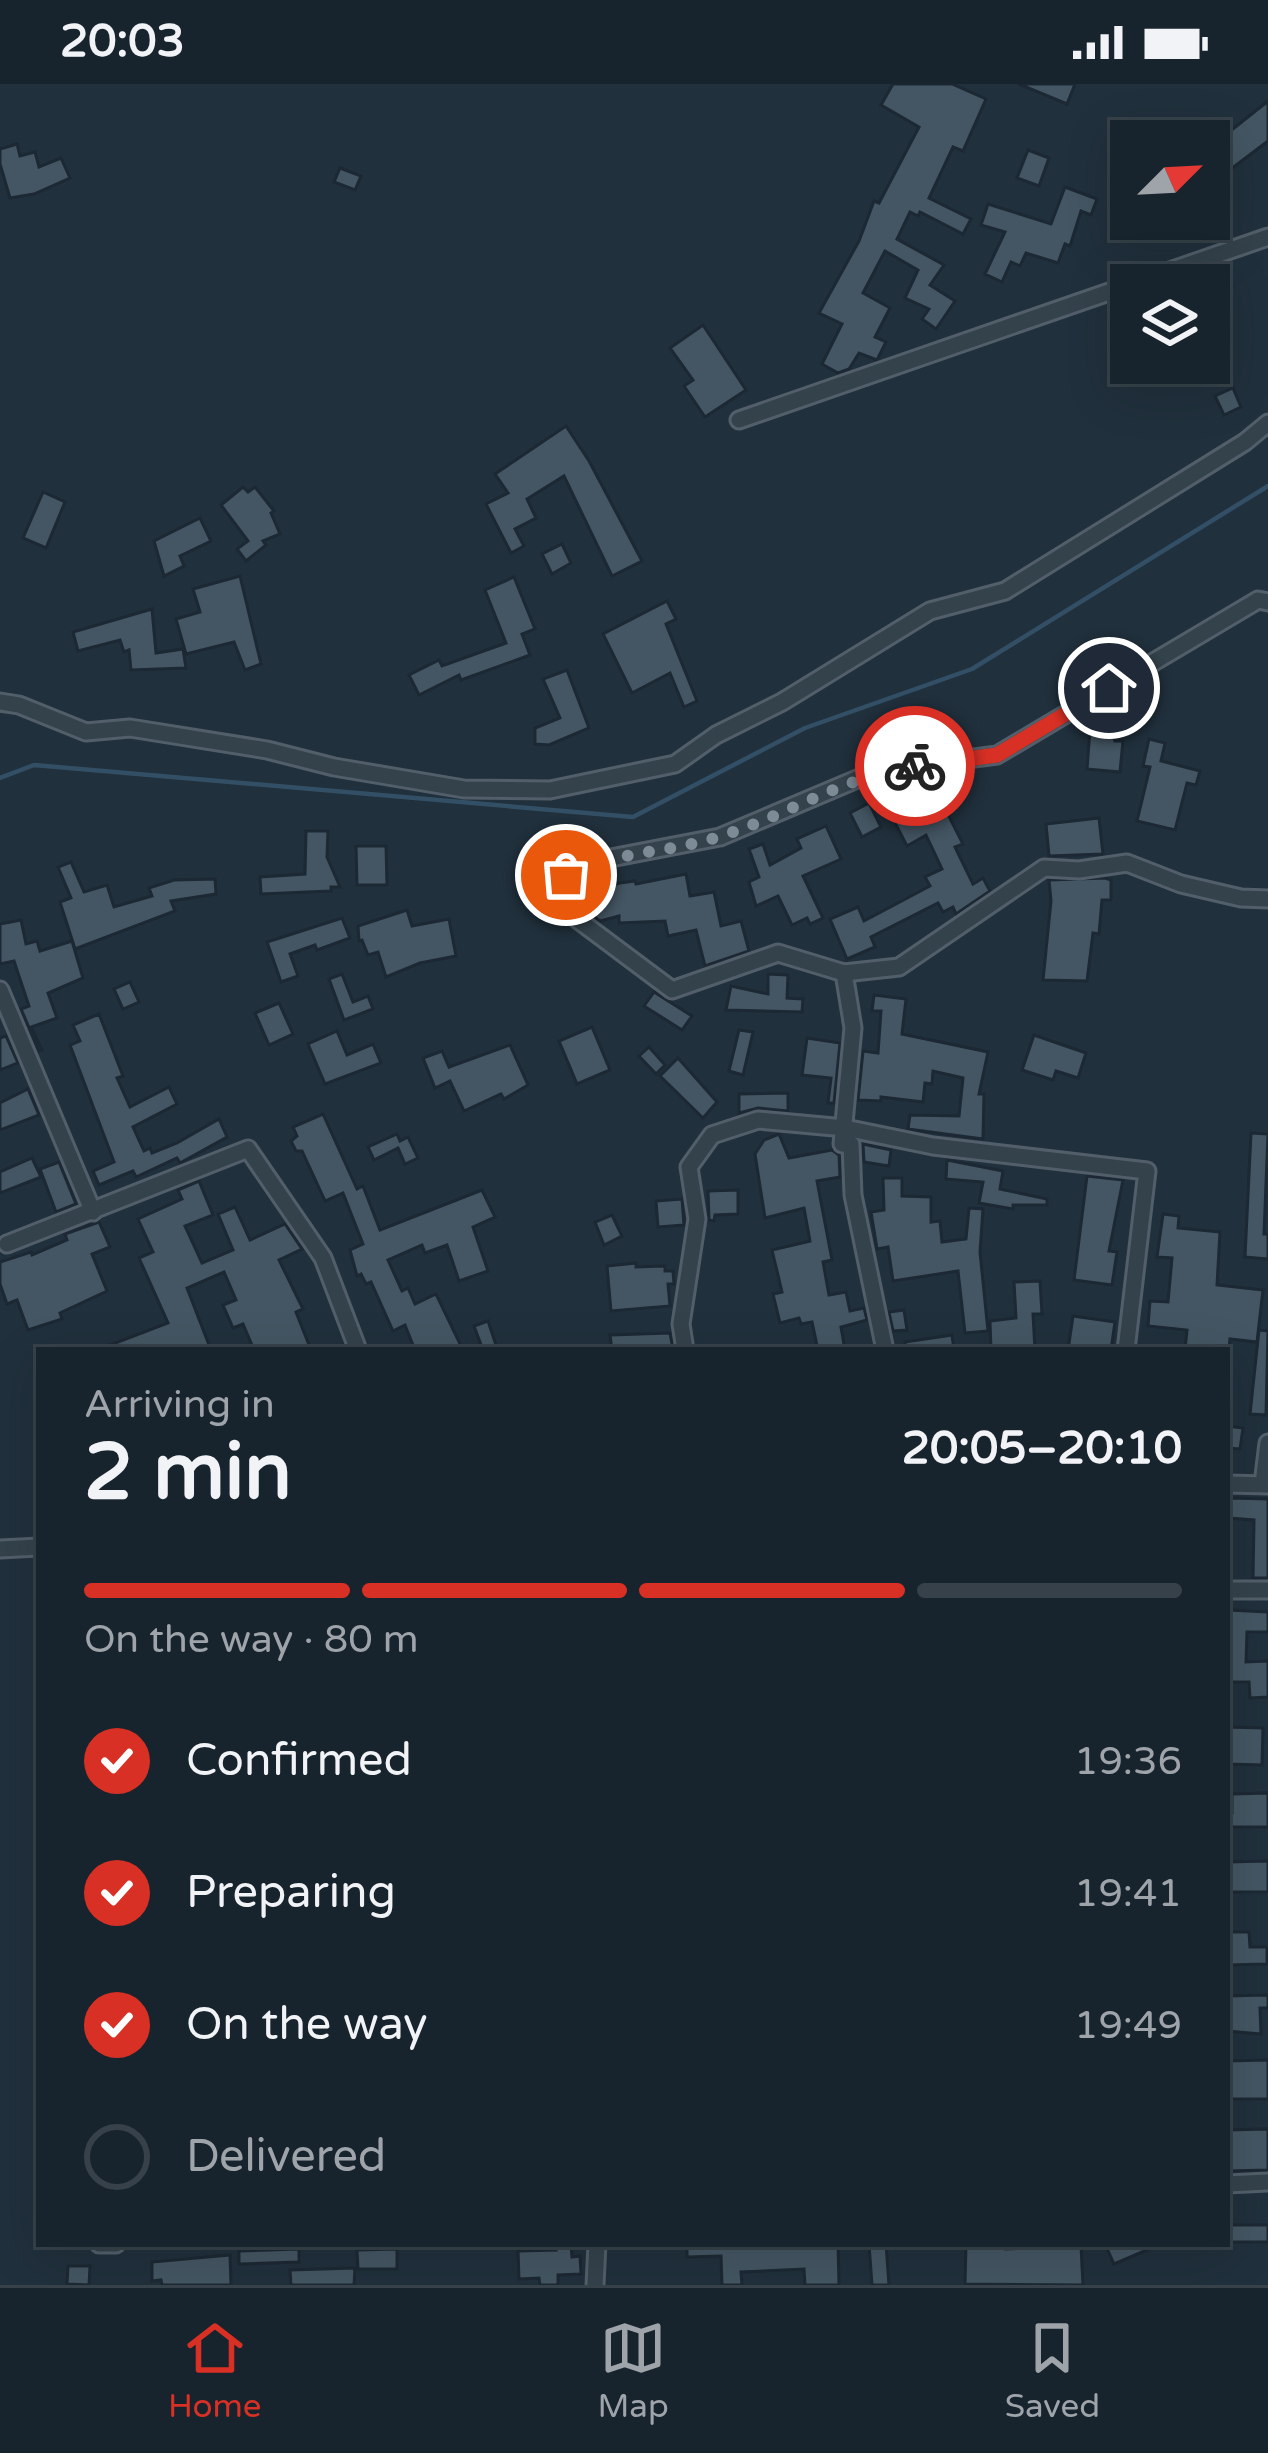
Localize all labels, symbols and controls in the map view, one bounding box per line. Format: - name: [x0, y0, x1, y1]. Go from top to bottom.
- text: 20:03: [60, 15, 185, 69]
- north arrow: [1110, 120, 1230, 240]
- map controls: [1110, 120, 1230, 384]
- button: layers: [1110, 264, 1230, 384]
- pin: [1058, 637, 1160, 739]
- icon: home: [1076, 655, 1142, 721]
- courier: [855, 706, 975, 826]
- icon: bike: [882, 733, 948, 799]
- pin: [515, 824, 617, 926]
- icon: bag: [533, 842, 599, 908]
- text: Arriving in: [84, 1381, 275, 1428]
- text: 20:05–20:10: [902, 1422, 1182, 1476]
- text: 2 min: [84, 1426, 292, 1520]
- text: On the way · 80 m: [84, 1616, 419, 1663]
- icon: check: [84, 1728, 150, 1794]
- text: Confirmed: [186, 1734, 412, 1788]
- text: 19:36: [1074, 1738, 1182, 1785]
- icon: check: [84, 1860, 150, 1926]
- text: Preparing: [186, 1866, 396, 1920]
- text: 19:41: [1074, 1870, 1182, 1917]
- icon: check: [84, 1992, 150, 2058]
- text: On the way: [186, 1998, 427, 2052]
- text: 19:49: [1074, 2002, 1182, 2049]
- text: Delivered: [186, 2130, 386, 2184]
- tab: Home: [168, 2315, 261, 2426]
- tab: Map: [597, 2315, 669, 2426]
- tab: Saved: [1005, 2315, 1100, 2426]

